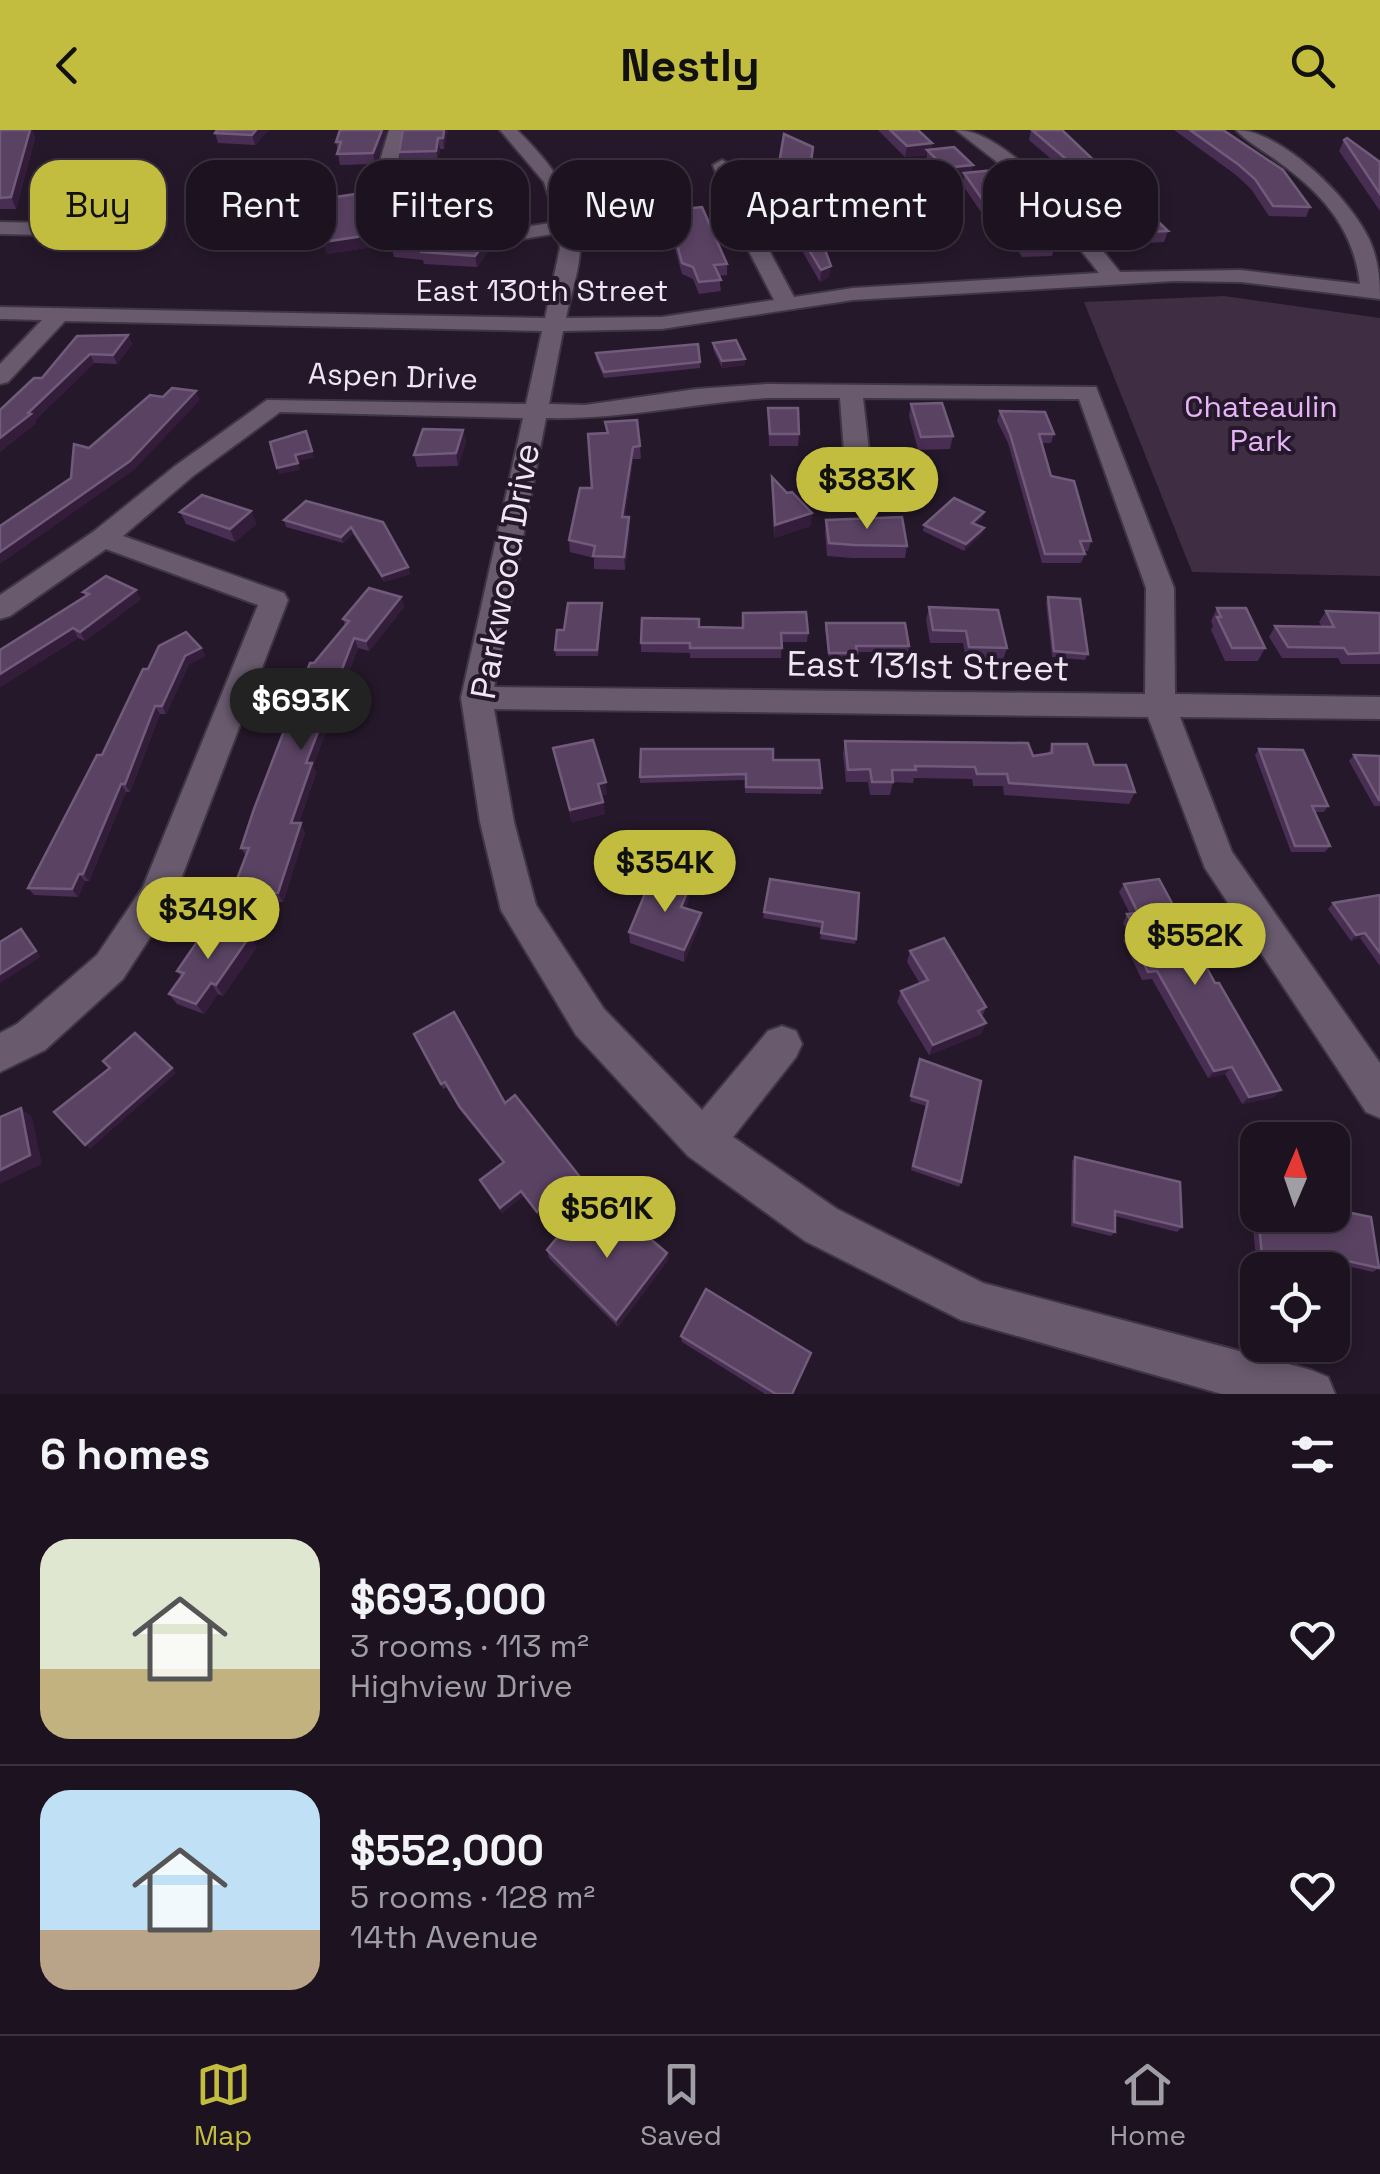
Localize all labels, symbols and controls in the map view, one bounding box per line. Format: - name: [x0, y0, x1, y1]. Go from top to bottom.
- text: Nestly: [620, 37, 760, 94]
- icon: back: [40, 38, 95, 93]
- icon: search: [1285, 38, 1340, 93]
- chip: Buy: [30, 160, 166, 250]
- chip: Rent: [186, 160, 336, 250]
- chip: Filters: [356, 160, 529, 250]
- chip: New: [549, 160, 691, 250]
- chip: Apartment: [711, 160, 963, 250]
- chip: House: [983, 160, 1158, 250]
- street label: East 130th Street: [416, 271, 668, 310]
- street label: Aspen Drive: [307, 354, 479, 398]
- park label: Chateaulin Park: [1184, 387, 1338, 460]
- street label: Parkwood Drive: [461, 440, 549, 702]
- pin: $383K: [797, 447, 937, 532]
- text: $383K: [818, 459, 916, 499]
- street label: East 131st Street: [786, 642, 1070, 690]
- pin: $693K: [231, 668, 371, 753]
- text: $693K: [252, 680, 350, 720]
- pin: $354K: [595, 830, 735, 915]
- text: $354K: [616, 842, 714, 882]
- pin: $349K: [138, 877, 278, 962]
- text: $349K: [158, 889, 258, 929]
- pin: $552K: [1125, 903, 1265, 988]
- text: $552K: [1147, 915, 1243, 955]
- north arrow: [1240, 1122, 1350, 1232]
- map controls: [1240, 1122, 1350, 1362]
- pin: $561K: [537, 1176, 677, 1261]
- text: $561K: [561, 1188, 653, 1228]
- button: locate: [1240, 1252, 1350, 1362]
- icon: filters: [1285, 1427, 1340, 1482]
- text: 6 homes: [40, 1428, 210, 1481]
- text: $693,000: [350, 1573, 546, 1626]
- icon: home: [120, 1579, 240, 1699]
- icon: heart: [1285, 1612, 1340, 1667]
- text: 3 rooms · 113 m²: [350, 1626, 589, 1666]
- text: Highview Drive: [350, 1666, 573, 1706]
- text: $552,000: [350, 1824, 544, 1877]
- icon: home: [120, 1830, 240, 1950]
- icon: heart: [1285, 1863, 1340, 1918]
- text: 5 rooms · 128 m²: [350, 1877, 595, 1917]
- text: 14th Avenue: [350, 1917, 539, 1957]
- tab: Map: [194, 2057, 252, 2153]
- tab: Saved: [640, 2057, 722, 2153]
- tab: Home: [1110, 2057, 1186, 2153]

